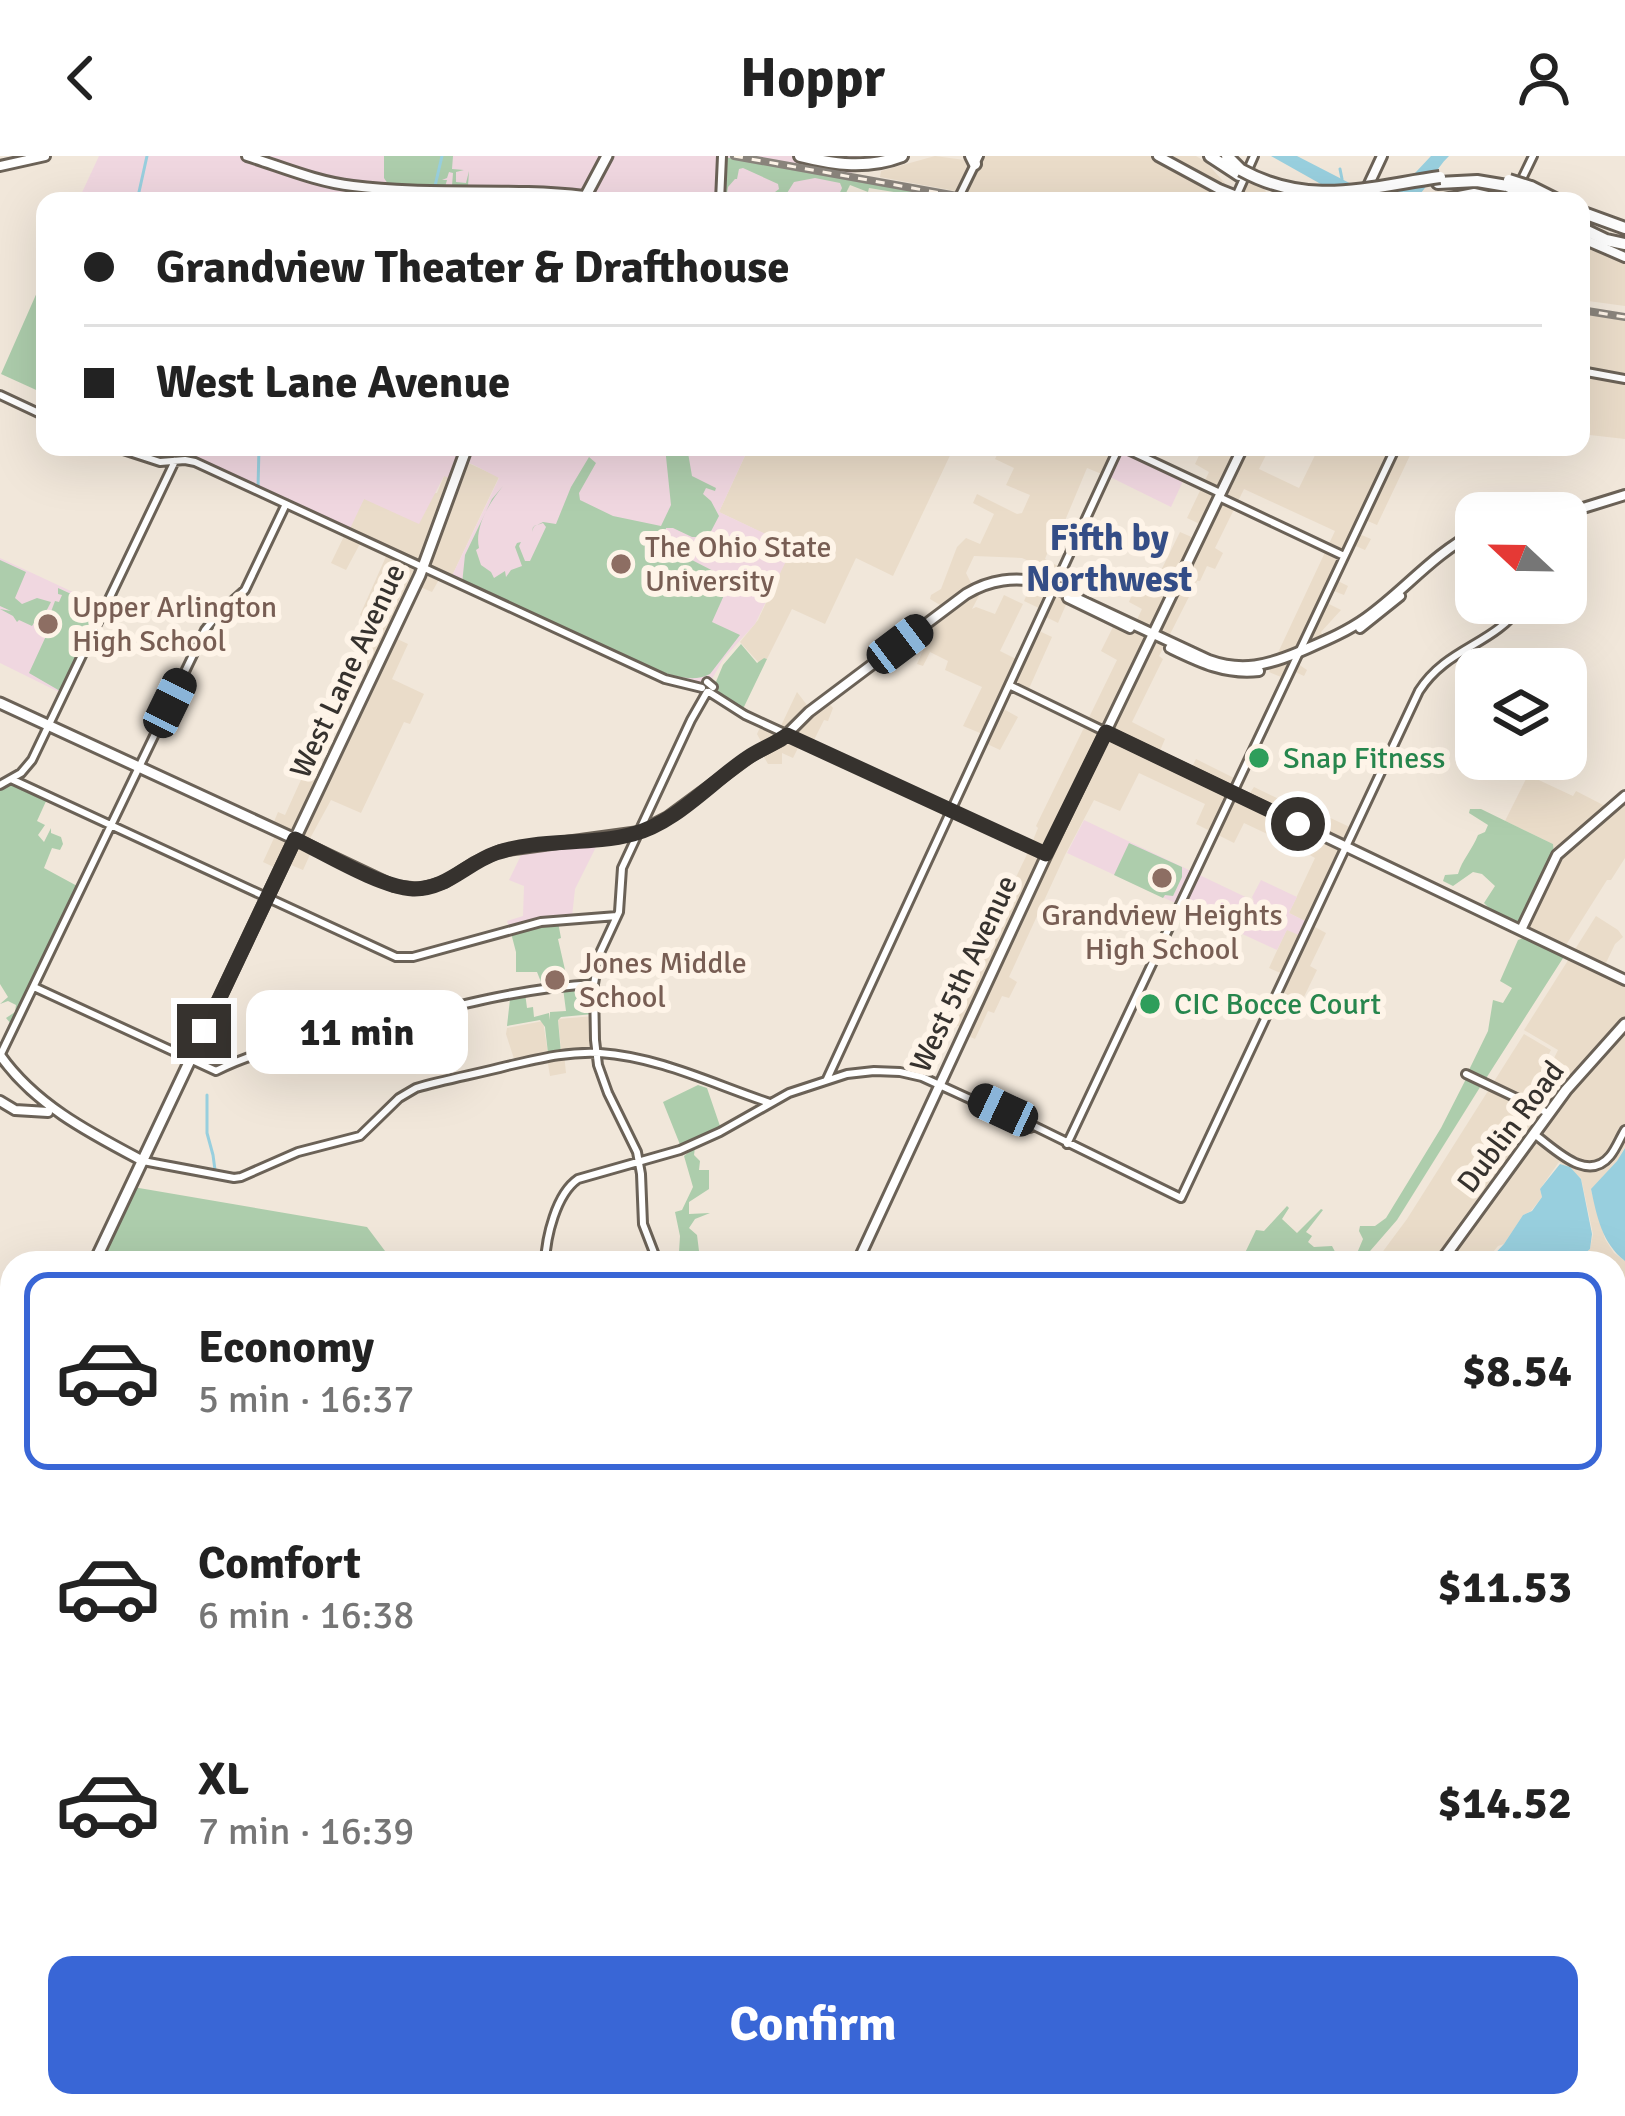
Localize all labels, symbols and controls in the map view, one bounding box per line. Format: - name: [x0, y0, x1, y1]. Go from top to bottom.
- icon: back: [48, 45, 114, 111]
- text: Hoppr: [740, 45, 885, 112]
- icon: person: [1511, 45, 1577, 111]
- text: Grandview Theater & Drafthouse: [156, 240, 790, 295]
- text: West Lane Avenue: [156, 355, 510, 410]
- north arrow: [1455, 492, 1587, 624]
- map controls: [1455, 492, 1587, 780]
- district label: Fifth by Northwest: [1026, 516, 1192, 602]
- place label: The Ohio State University: [645, 529, 831, 600]
- marker: The Ohio State University: [608, 551, 634, 577]
- street label: West Lane Avenue: [282, 558, 414, 784]
- place label: Upper Arlington High School: [72, 589, 277, 660]
- car: [860, 608, 940, 680]
- marker: Upper Arlington High School: [35, 611, 61, 637]
- button: layers: [1455, 648, 1587, 780]
- car: [138, 663, 202, 743]
- place label: Snap Fitness: [1283, 740, 1446, 777]
- marker: Snap Fitness: [1246, 745, 1272, 771]
- route start: [1271, 797, 1325, 851]
- marker: Grandview Heights High School: [1149, 865, 1175, 891]
- street label: West 5th Avenue: [902, 870, 1026, 1078]
- place label: Grandview Heights High School: [1041, 897, 1283, 968]
- place label: Jones Middle School: [579, 945, 747, 1016]
- marker: Jones Middle School: [542, 967, 568, 993]
- place label: CIC Bocce Court: [1174, 986, 1381, 1023]
- callout: 11 min: [246, 989, 468, 1073]
- marker: CIC Bocce Court: [1137, 991, 1163, 1017]
- route end: [177, 1004, 231, 1058]
- text: 11 min: [299, 1008, 415, 1056]
- street label: Dublin Road: [1449, 1054, 1573, 1200]
- car: [963, 1078, 1043, 1142]
- icon: car: [54, 1317, 162, 1425]
- text: Economy: [198, 1320, 374, 1375]
- text: $8.54: [1462, 1344, 1572, 1399]
- text: 5 min · 16:37: [198, 1375, 414, 1423]
- icon: car: [54, 1533, 162, 1641]
- text: Comfort: [198, 1536, 361, 1591]
- text: $11.53: [1438, 1560, 1572, 1615]
- text: 6 min · 16:38: [198, 1591, 414, 1639]
- icon: car: [54, 1749, 162, 1857]
- text: XL: [198, 1752, 249, 1807]
- text: $14.52: [1438, 1776, 1572, 1831]
- text: 7 min · 16:39: [198, 1807, 414, 1855]
- button: Confirm: [48, 1956, 1578, 2094]

